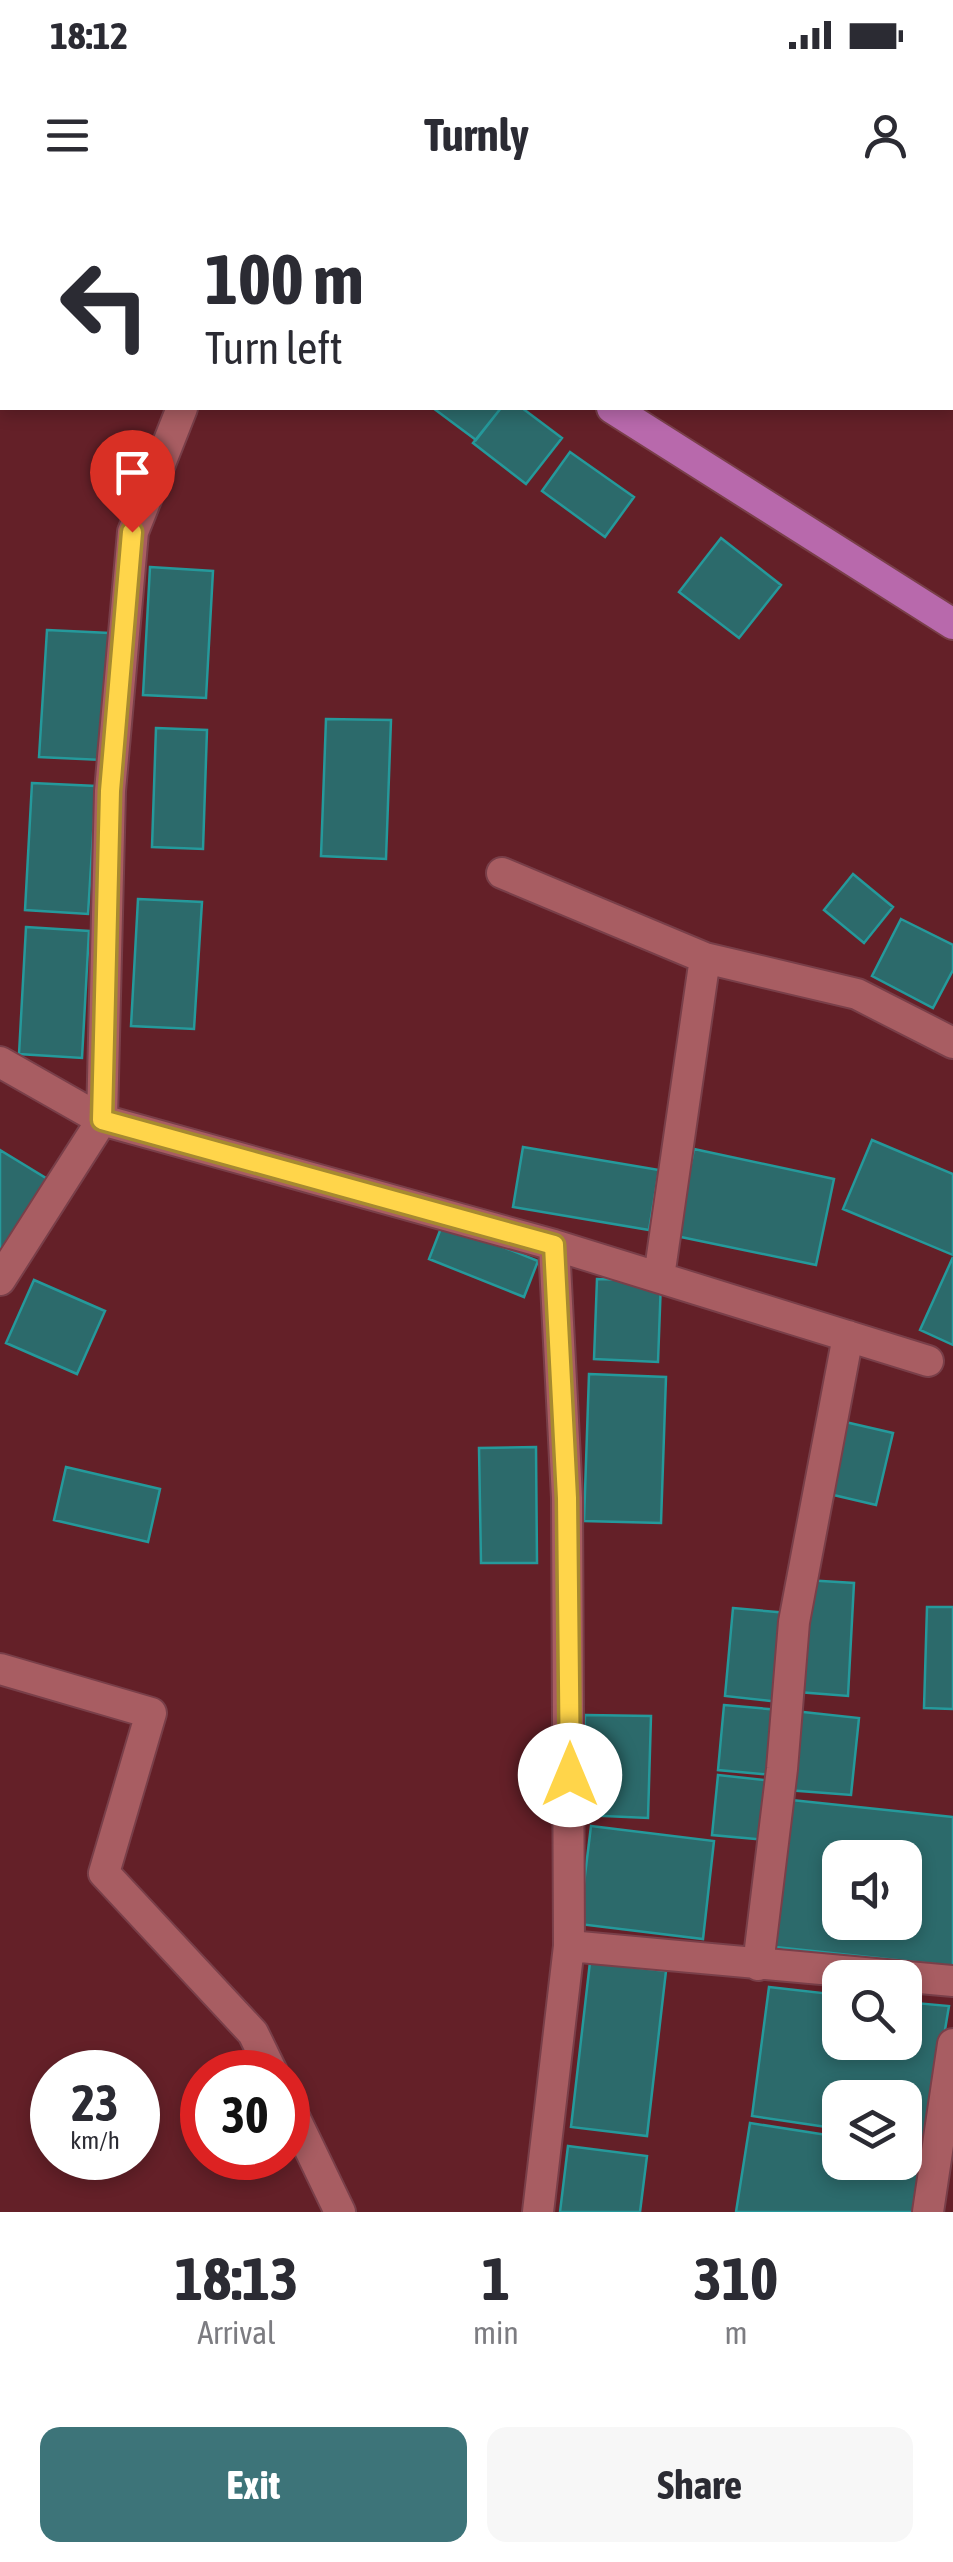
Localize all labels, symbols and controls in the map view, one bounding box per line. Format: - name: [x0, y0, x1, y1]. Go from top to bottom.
- text: 18:12: [50, 14, 128, 57]
- icon: menu: [40, 108, 95, 163]
- icon: person: [858, 108, 913, 163]
- text: Turnly: [424, 109, 529, 161]
- text: 100 m: [205, 239, 364, 319]
- icon: left: [40, 240, 170, 370]
- text: Turn left: [205, 322, 343, 374]
- pin: [90, 430, 175, 533]
- icon: arrive: [105, 445, 160, 500]
- position arrow: [518, 1723, 622, 1827]
- map controls: [822, 1840, 922, 2180]
- button: sound: [822, 1840, 922, 1940]
- button: search: [822, 1960, 922, 2060]
- speed limit sign: 30: [180, 2050, 310, 2180]
- text: 23: [71, 2074, 118, 2132]
- button: layers: [822, 2080, 922, 2180]
- text: km/h: [70, 2126, 120, 2154]
- text: 18:13: [175, 2244, 298, 2313]
- text: 1: [482, 2244, 510, 2313]
- text: 310: [694, 2244, 778, 2313]
- text: Arrival: [197, 2314, 276, 2351]
- text: min: [473, 2314, 519, 2351]
- text: m: [724, 2314, 747, 2351]
- button: Exit: [40, 2427, 467, 2542]
- button: Share: [487, 2427, 913, 2542]

